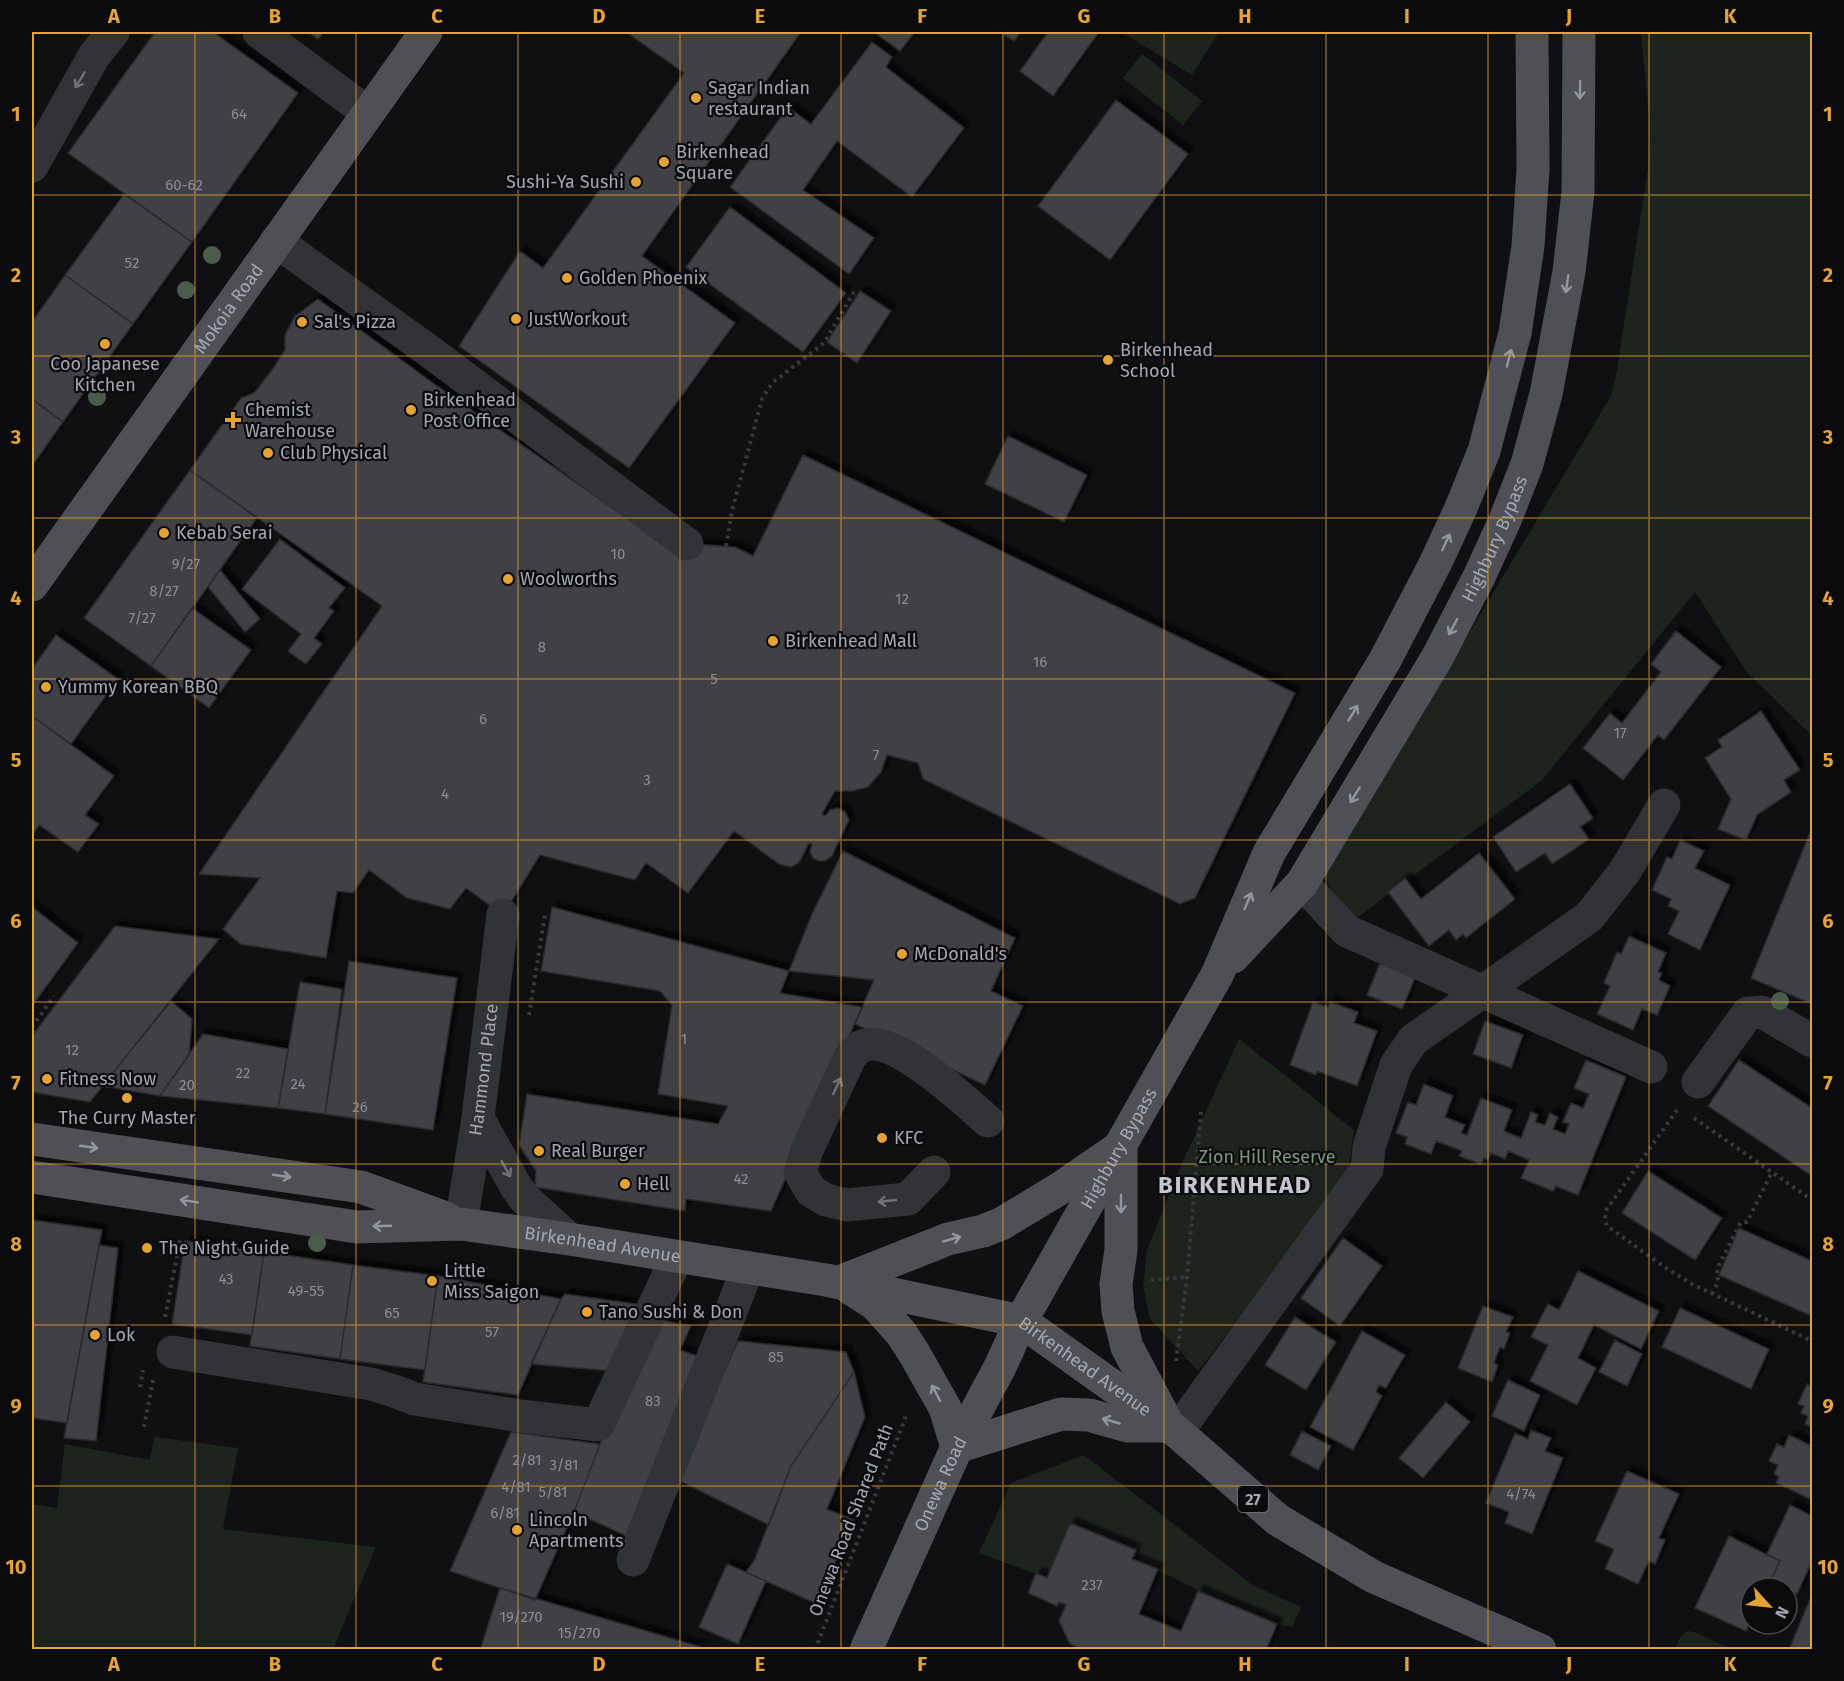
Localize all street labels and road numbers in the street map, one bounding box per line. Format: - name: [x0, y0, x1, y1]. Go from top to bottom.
- street label: Mokoia Road: [189, 260, 268, 358]
- street label: Highbury Bypass: [1457, 473, 1532, 606]
- street label: Hammond Place: [464, 1002, 503, 1137]
- street label: Highbury Bypass: [1076, 1084, 1162, 1213]
- street label: Birkenhead Avenue: [523, 1222, 682, 1268]
- street label: Birkenhead Avenue: [1014, 1312, 1156, 1421]
- street label: Onewa Road Shared Path: [804, 1421, 898, 1619]
- street label: Onewa Road: [910, 1433, 972, 1535]
- road number: 27: [1238, 1486, 1268, 1512]

